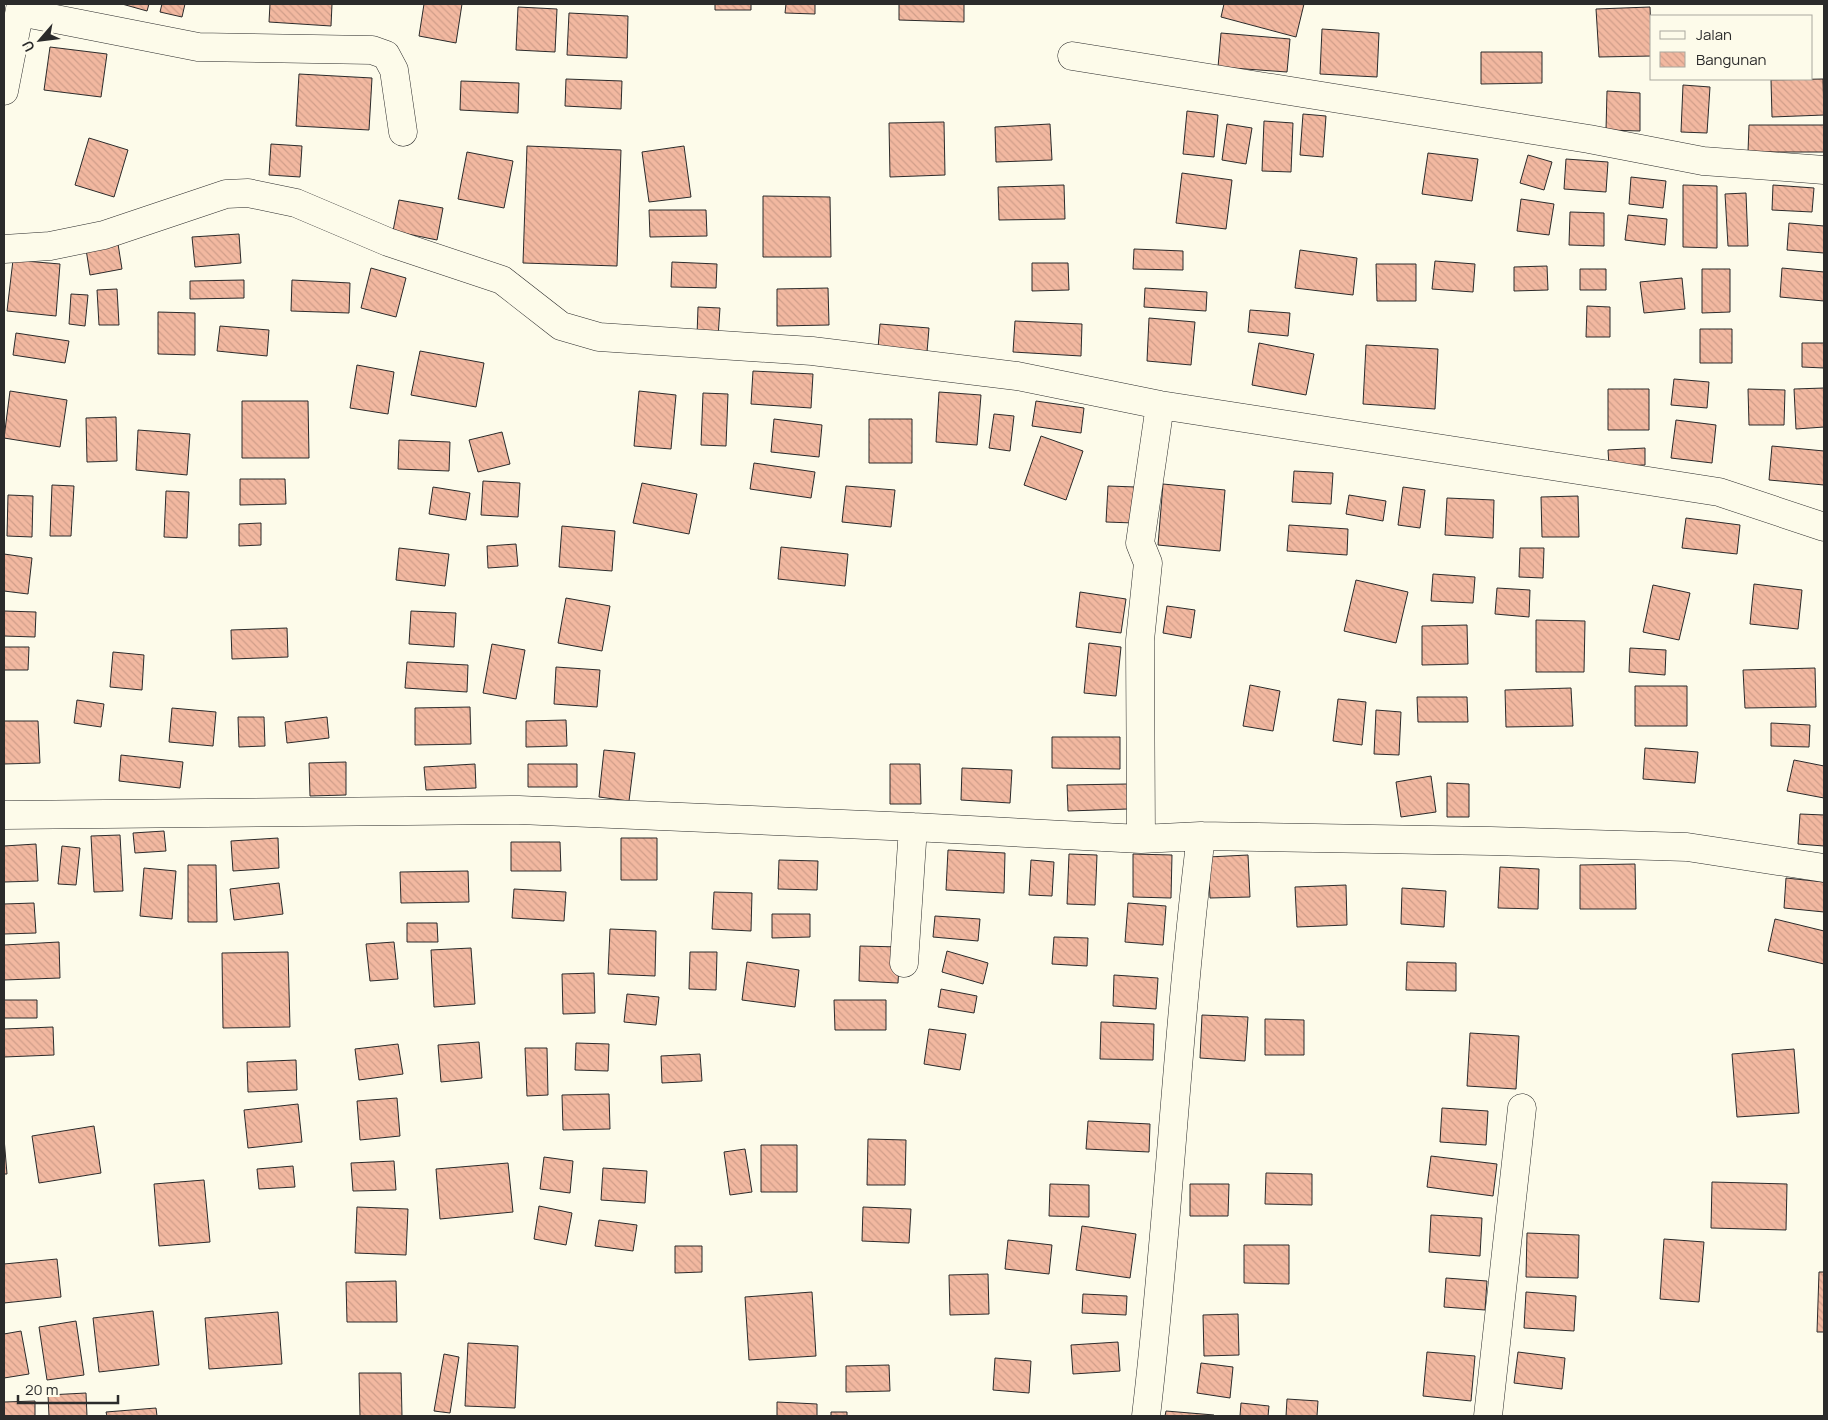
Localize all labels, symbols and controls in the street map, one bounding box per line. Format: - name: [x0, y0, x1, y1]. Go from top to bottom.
- north arrow: [15, 15, 65, 65]
- legend: [1650, 15, 1813, 80]
- text: Jalan: [1696, 24, 1732, 45]
- text: U: [17, 37, 39, 55]
- text: Bangunan: [1696, 49, 1766, 70]
- scale bar: [18, 1372, 118, 1404]
- text: 20 m: [25, 1379, 58, 1400]

